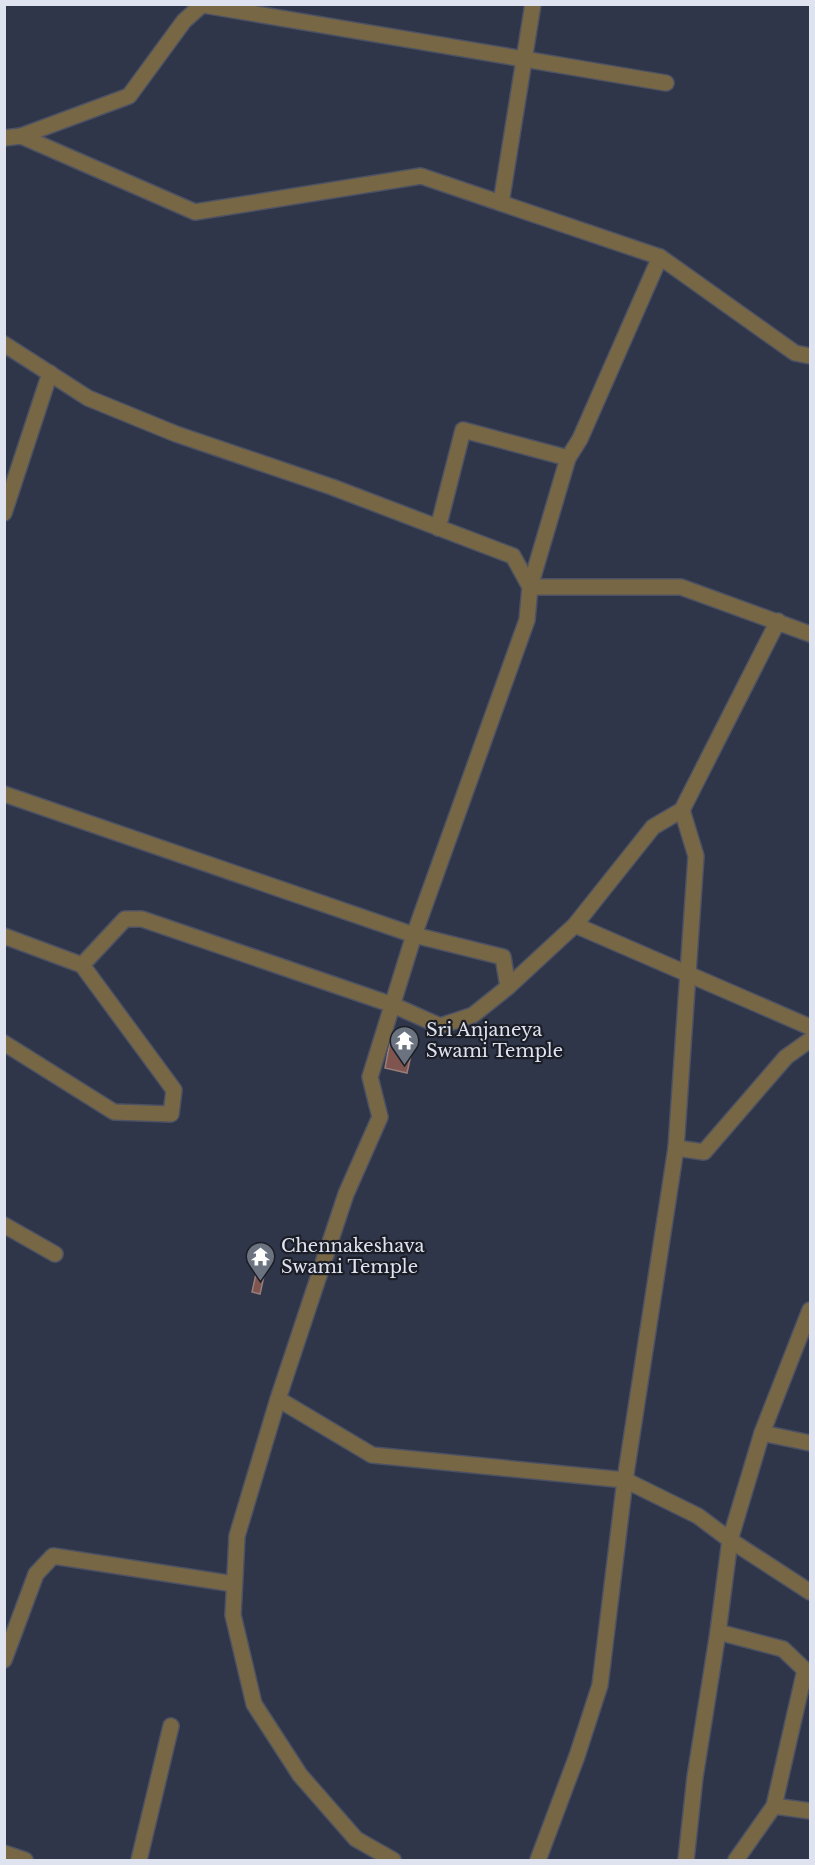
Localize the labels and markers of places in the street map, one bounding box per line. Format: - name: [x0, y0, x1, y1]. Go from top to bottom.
- place label: Sri Anjaneya Swami Temple: [426, 1019, 563, 1062]
- temple icon: Sri Anjaneya Swami Temple: [389, 1024, 421, 1066]
- place label: Chennakeshava Swami Temple: [281, 1235, 425, 1278]
- temple icon: Chennakeshava Swami Temple: [244, 1240, 276, 1282]

